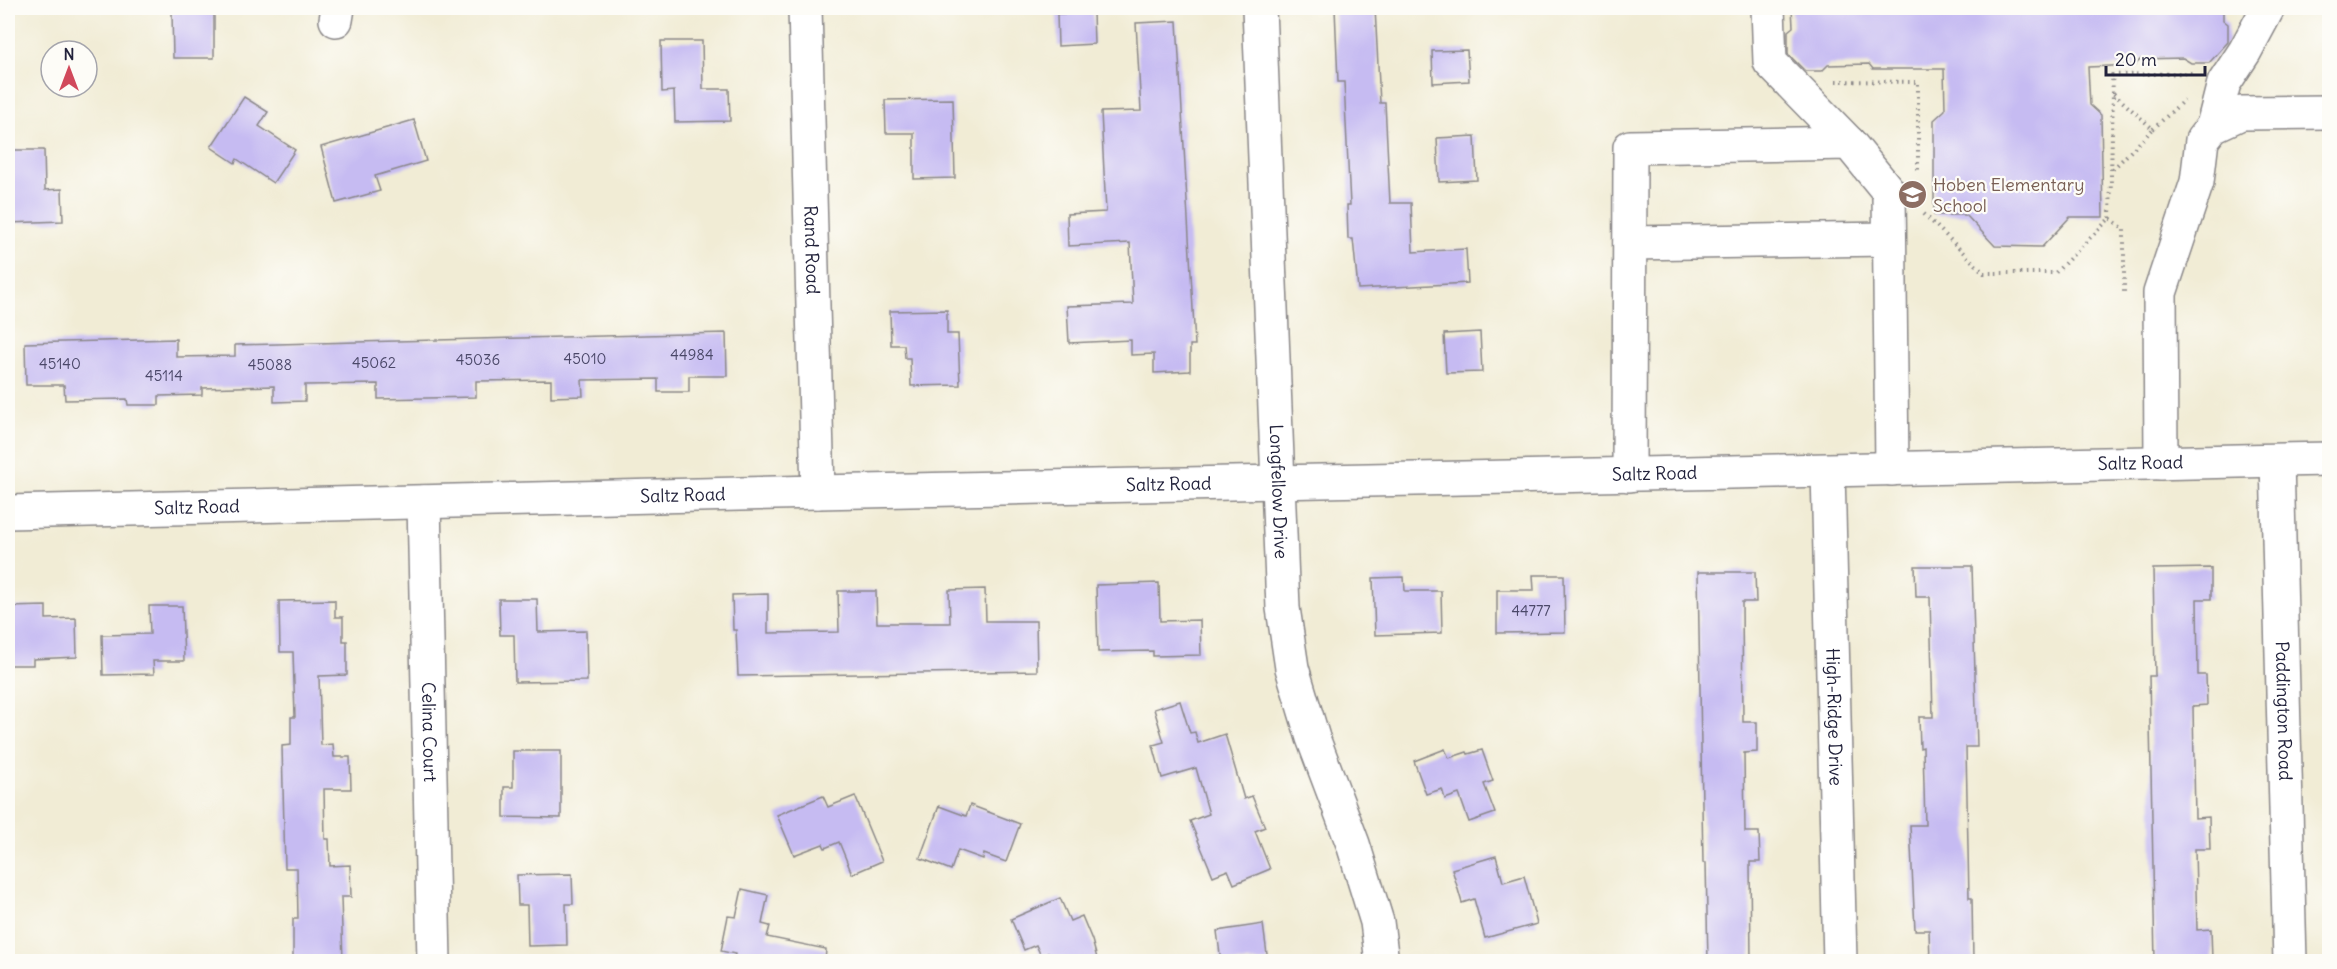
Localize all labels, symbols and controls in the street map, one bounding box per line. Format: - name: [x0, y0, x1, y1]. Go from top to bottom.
- north arrow: [39, 39, 99, 99]
- scale bar: [2106, 39, 2205, 77]
- text: N: [63, 44, 75, 64]
- text: 20 m: [2115, 48, 2157, 71]
- place label: Hoben Elementary School: [1933, 173, 2084, 217]
- school or university icon: Hoben Elementary School: [1896, 179, 1928, 211]
- street label: Rand Road: [799, 205, 825, 295]
- house number: 44984: [670, 345, 714, 364]
- house number: 45010: [564, 349, 607, 368]
- house number: 45036: [456, 350, 500, 369]
- house number: 45062: [352, 353, 396, 372]
- house number: 45140: [39, 354, 81, 373]
- house number: 45088: [248, 355, 292, 374]
- house number: 45114: [145, 366, 183, 385]
- street label: Longfellow Drive: [1265, 424, 1293, 559]
- street label: Saltz Road: [2097, 450, 2184, 475]
- street label: Saltz Road: [1612, 461, 1698, 486]
- street label: Saltz Road: [1126, 471, 1212, 496]
- street label: Saltz Road: [640, 482, 726, 507]
- street label: Saltz Road: [154, 494, 240, 519]
- house number: 44777: [1511, 601, 1551, 620]
- street label: Paddington Road: [2271, 641, 2297, 781]
- street label: High-Ridge Drive: [1821, 648, 1848, 786]
- street label: Celina Court: [417, 682, 442, 782]

